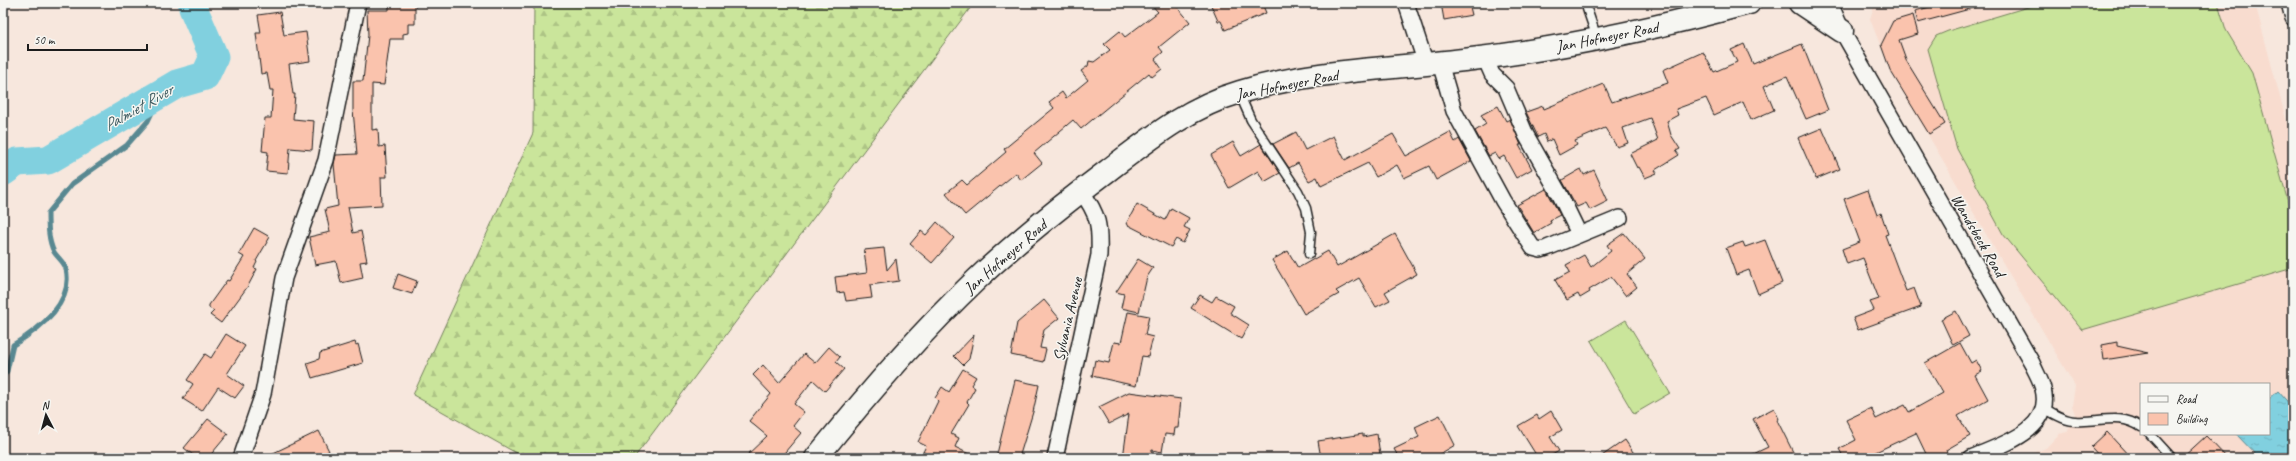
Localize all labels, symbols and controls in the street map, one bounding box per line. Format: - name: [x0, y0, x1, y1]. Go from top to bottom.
- street label: Jan Hofmeyer Road: [1553, 17, 1663, 57]
- scale bar: [28, 26, 147, 52]
- text: 50 m: [34, 32, 56, 48]
- street label: Jan Hofmeyer Road: [1233, 65, 1343, 105]
- water label: Palmiet River: [100, 78, 179, 136]
- street label: Wandsbeck Road: [1946, 191, 2011, 283]
- street label: Jan Hofmeyer Road: [959, 213, 1053, 299]
- street label: Sylvania Avenue: [1049, 274, 1088, 363]
- legend: [2140, 383, 2270, 435]
- text: Road: [2176, 391, 2198, 407]
- north arrow: [26, 395, 66, 435]
- text: N: [41, 398, 51, 412]
- text: Building: [2176, 411, 2208, 427]

